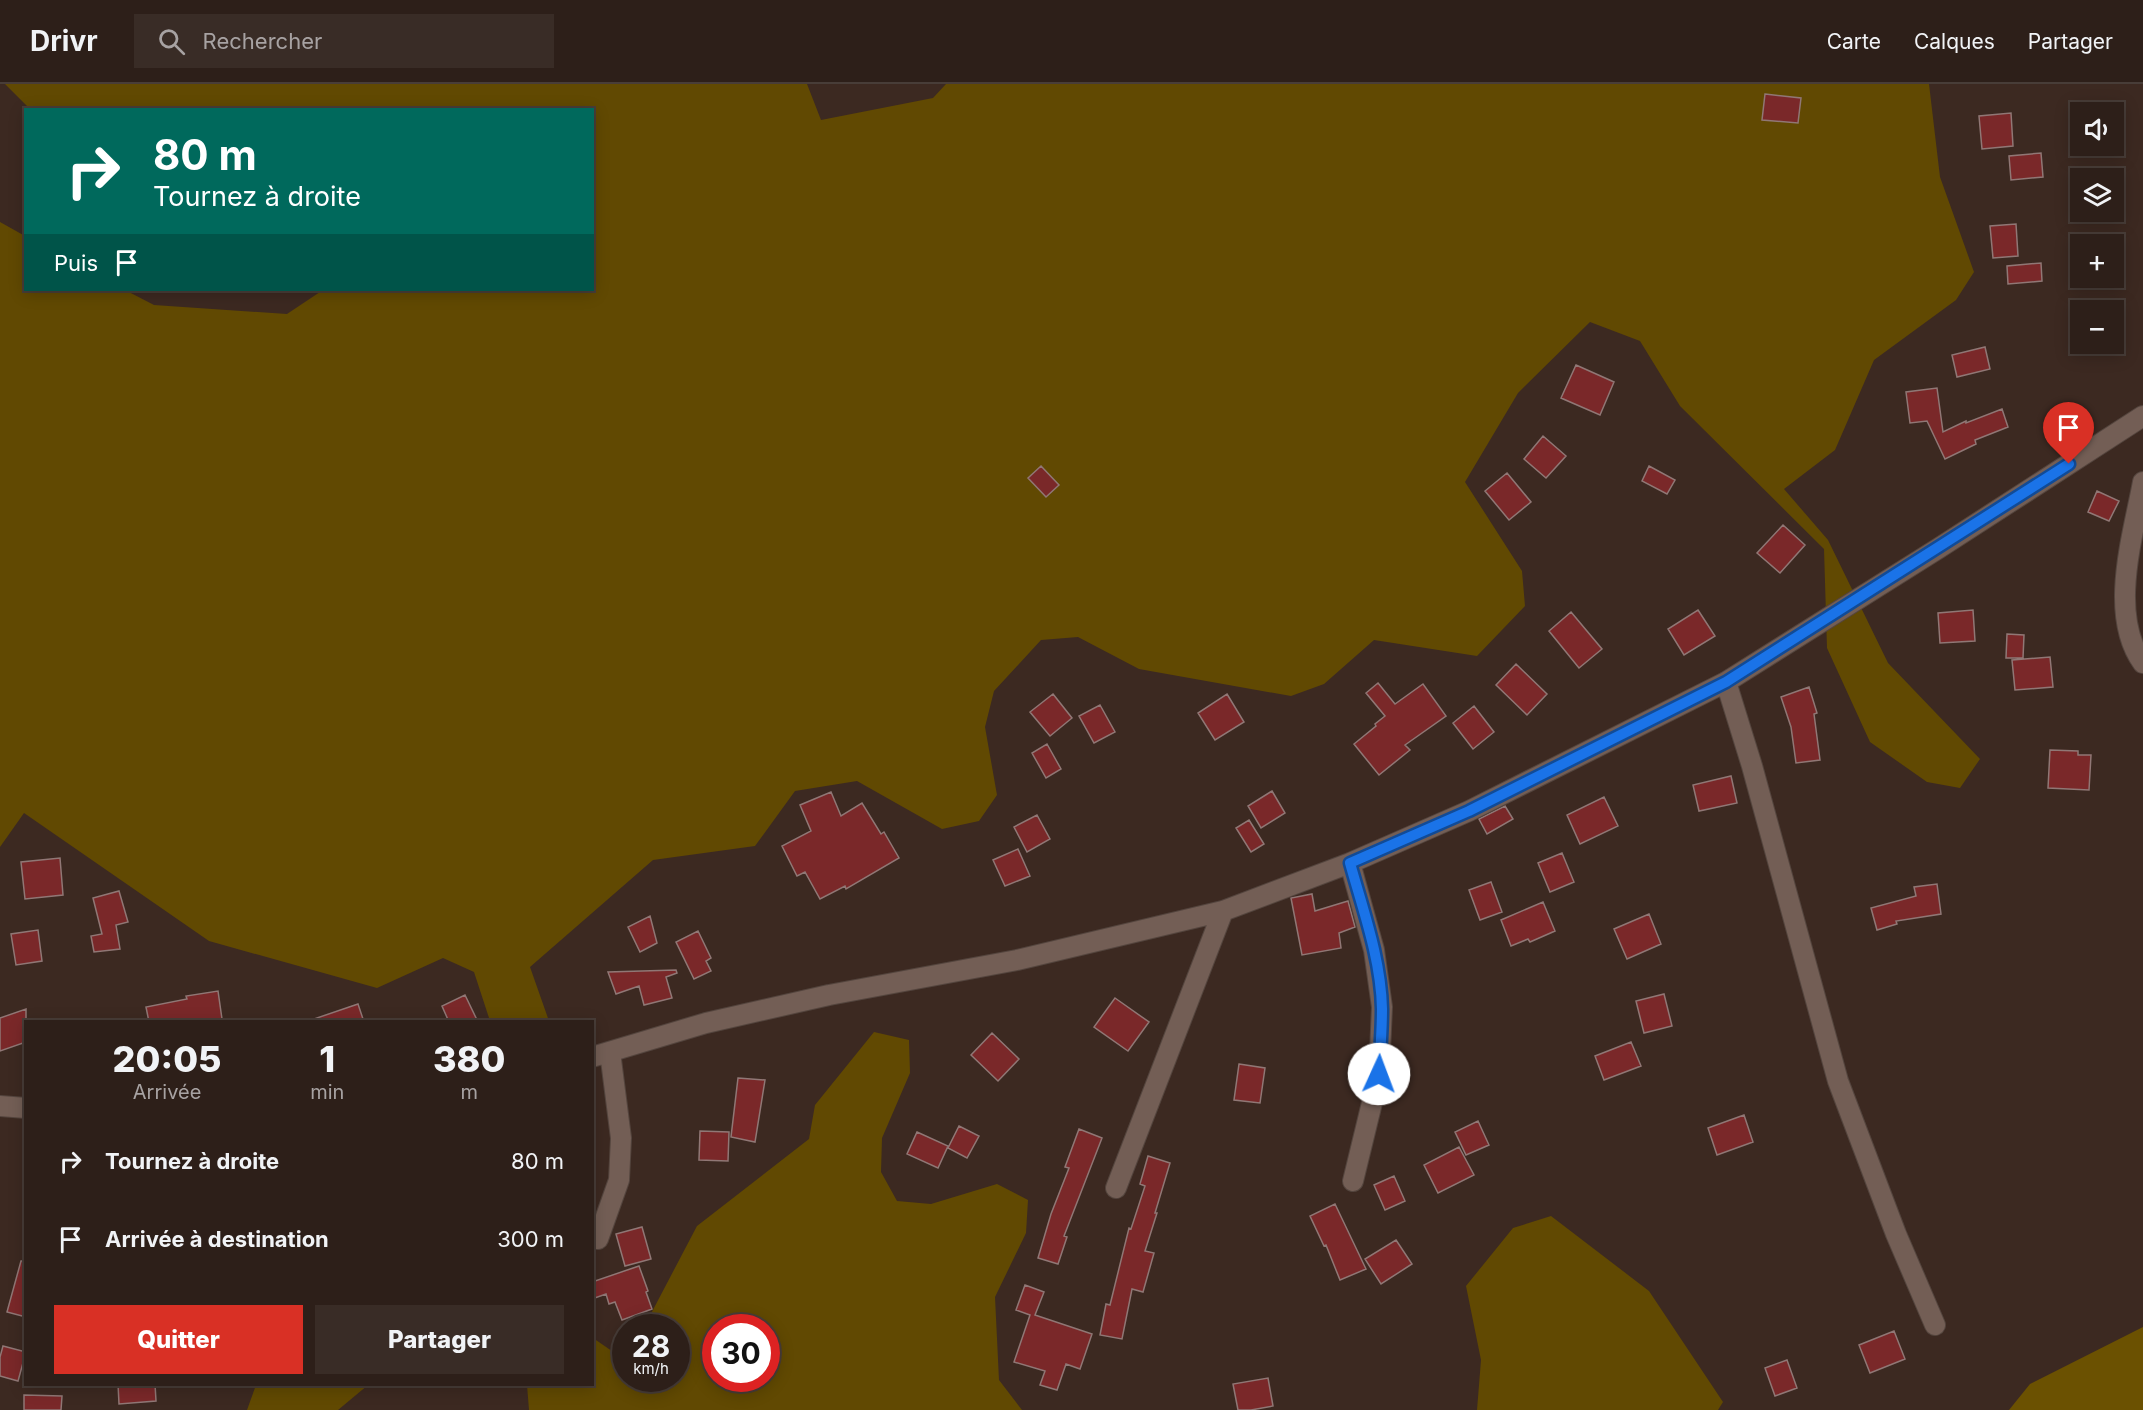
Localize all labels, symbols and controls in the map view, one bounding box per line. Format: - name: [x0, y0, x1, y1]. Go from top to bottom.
- search box: [134, 14, 554, 68]
- text: Drivr: [30, 24, 98, 58]
- icon: search: [155, 25, 188, 58]
- text: Rechercher: [203, 28, 322, 54]
- text: Carte: [1827, 29, 1881, 54]
- text: Calques: [1914, 29, 1995, 54]
- text: Partager: [2028, 29, 2113, 54]
- map controls: [2070, 102, 2124, 354]
- button: sound: [2070, 102, 2124, 156]
- text: 80 m: [153, 129, 257, 180]
- icon: right: [54, 132, 132, 210]
- button: layers: [2070, 168, 2124, 222]
- text: Tournez à droite: [153, 180, 361, 213]
- button: +: [2070, 234, 2124, 288]
- icon: arrive: [110, 246, 143, 279]
- text: Puis: [54, 250, 98, 276]
- button: −: [2070, 300, 2124, 354]
- pin: [2043, 402, 2094, 464]
- icon: arrive: [2052, 411, 2085, 444]
- text: 20:05: [113, 1037, 222, 1081]
- text: 1: [319, 1037, 335, 1081]
- text: 380: [433, 1037, 505, 1081]
- position arrow: [1347, 1042, 1411, 1106]
- text: Arrivée: [133, 1080, 201, 1104]
- text: min: [310, 1080, 344, 1104]
- text: m: [460, 1080, 478, 1104]
- icon: right: [54, 1145, 87, 1178]
- text: Tournez à droite: [105, 1148, 279, 1174]
- text: 80 m: [511, 1148, 564, 1174]
- icon: arrive: [54, 1223, 87, 1256]
- text: Arrivée à destination: [105, 1226, 329, 1252]
- text: 300 m: [497, 1226, 564, 1252]
- button: Quitter: [54, 1305, 303, 1374]
- button: Partager: [315, 1305, 564, 1374]
- speed limit sign: 30: [702, 1314, 780, 1392]
- text: 28: [632, 1328, 670, 1364]
- text: km/h: [633, 1359, 669, 1378]

